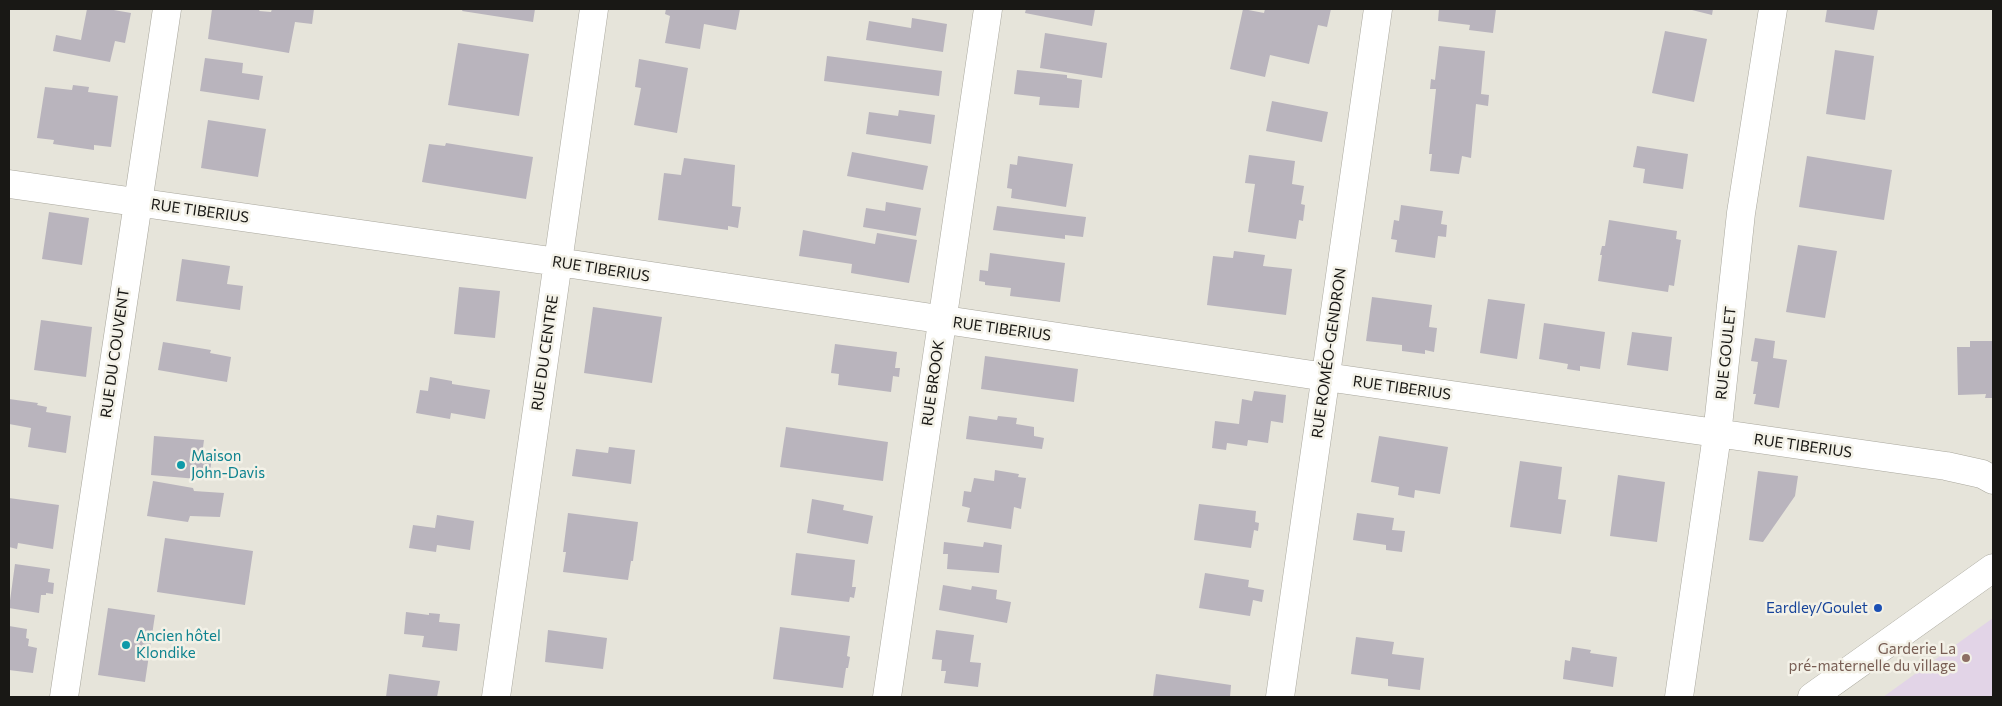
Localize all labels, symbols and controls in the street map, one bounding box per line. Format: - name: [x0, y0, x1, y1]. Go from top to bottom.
- street label: RUE TIBERIUS: [150, 195, 250, 227]
- street label: RUE TIBERIUS: [551, 252, 651, 286]
- street label: RUE ROMÉO-GENDRON: [1308, 267, 1350, 439]
- street label: RUE DU COUVENT: [97, 287, 133, 419]
- street label: RUE DU CENTRE: [528, 294, 562, 412]
- street label: RUE GOULET: [1712, 305, 1740, 401]
- street label: RUE TIBERIUS: [952, 313, 1052, 345]
- street label: RUE BROOK: [918, 339, 948, 427]
- street label: RUE TIBERIUS: [1352, 372, 1452, 404]
- street label: RUE TIBERIUS: [1753, 430, 1853, 462]
- place label: Maison John-Davis: [191, 447, 265, 482]
- marker: Maison John-Davis: [175, 459, 187, 471]
- place label: Eardley/Goulet: [1766, 599, 1868, 617]
- marker: Eardley/Goulet: [1872, 602, 1884, 614]
- place label: Ancien hôtel Klondike: [136, 627, 221, 662]
- marker: Ancien hôtel Klondike: [120, 639, 132, 651]
- place label: Garderie La pré-maternelle du village: [1789, 640, 1956, 675]
- marker: Garderie La pré-maternelle du village: [1960, 652, 1972, 664]

